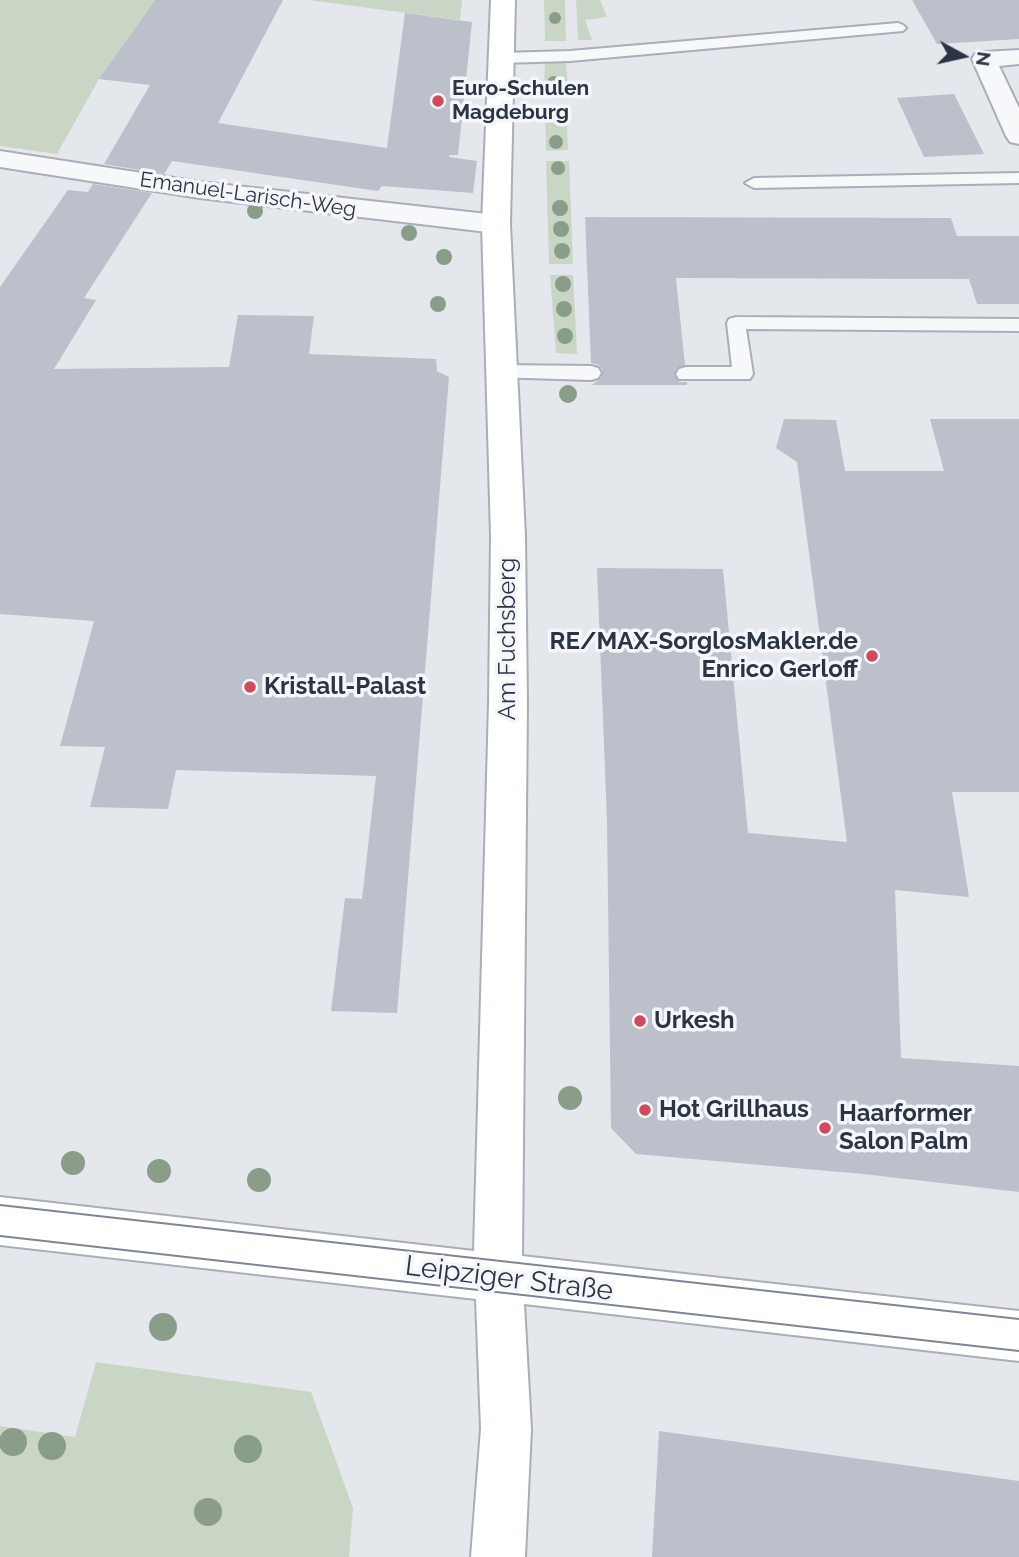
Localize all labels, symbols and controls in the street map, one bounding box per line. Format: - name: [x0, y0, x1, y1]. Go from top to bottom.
- north arrow: [928, 21, 998, 91]
- text: N: [972, 50, 996, 68]
- place label: Euro-Schulen Magdeburg: [452, 76, 589, 126]
- marker: Euro-Schulen Magdeburg: [430, 93, 446, 109]
- street label: Emanuel-Larisch-Weg: [138, 167, 358, 223]
- street label: Am Fuchsberg: [494, 558, 522, 720]
- place label: RE/MAX-SorglosMakler.de Enrico Gerloff: [549, 628, 858, 684]
- marker: RE/MAX-SorglosMakler.de Enrico Gerloff: [864, 648, 880, 664]
- place label: Kristall-Palast: [264, 673, 426, 701]
- marker: Kristall-Palast: [242, 679, 258, 695]
- place label: Urkesh: [654, 1007, 735, 1035]
- marker: Urkesh: [632, 1013, 648, 1029]
- place label: Hot Grillhaus: [659, 1096, 809, 1124]
- place label: Haarformer Salon Palm: [839, 1100, 972, 1156]
- marker: Hot Grillhaus: [637, 1102, 653, 1118]
- marker: Haarformer Salon Palm: [817, 1120, 833, 1136]
- street label: Leipziger Straße: [403, 1250, 615, 1308]

